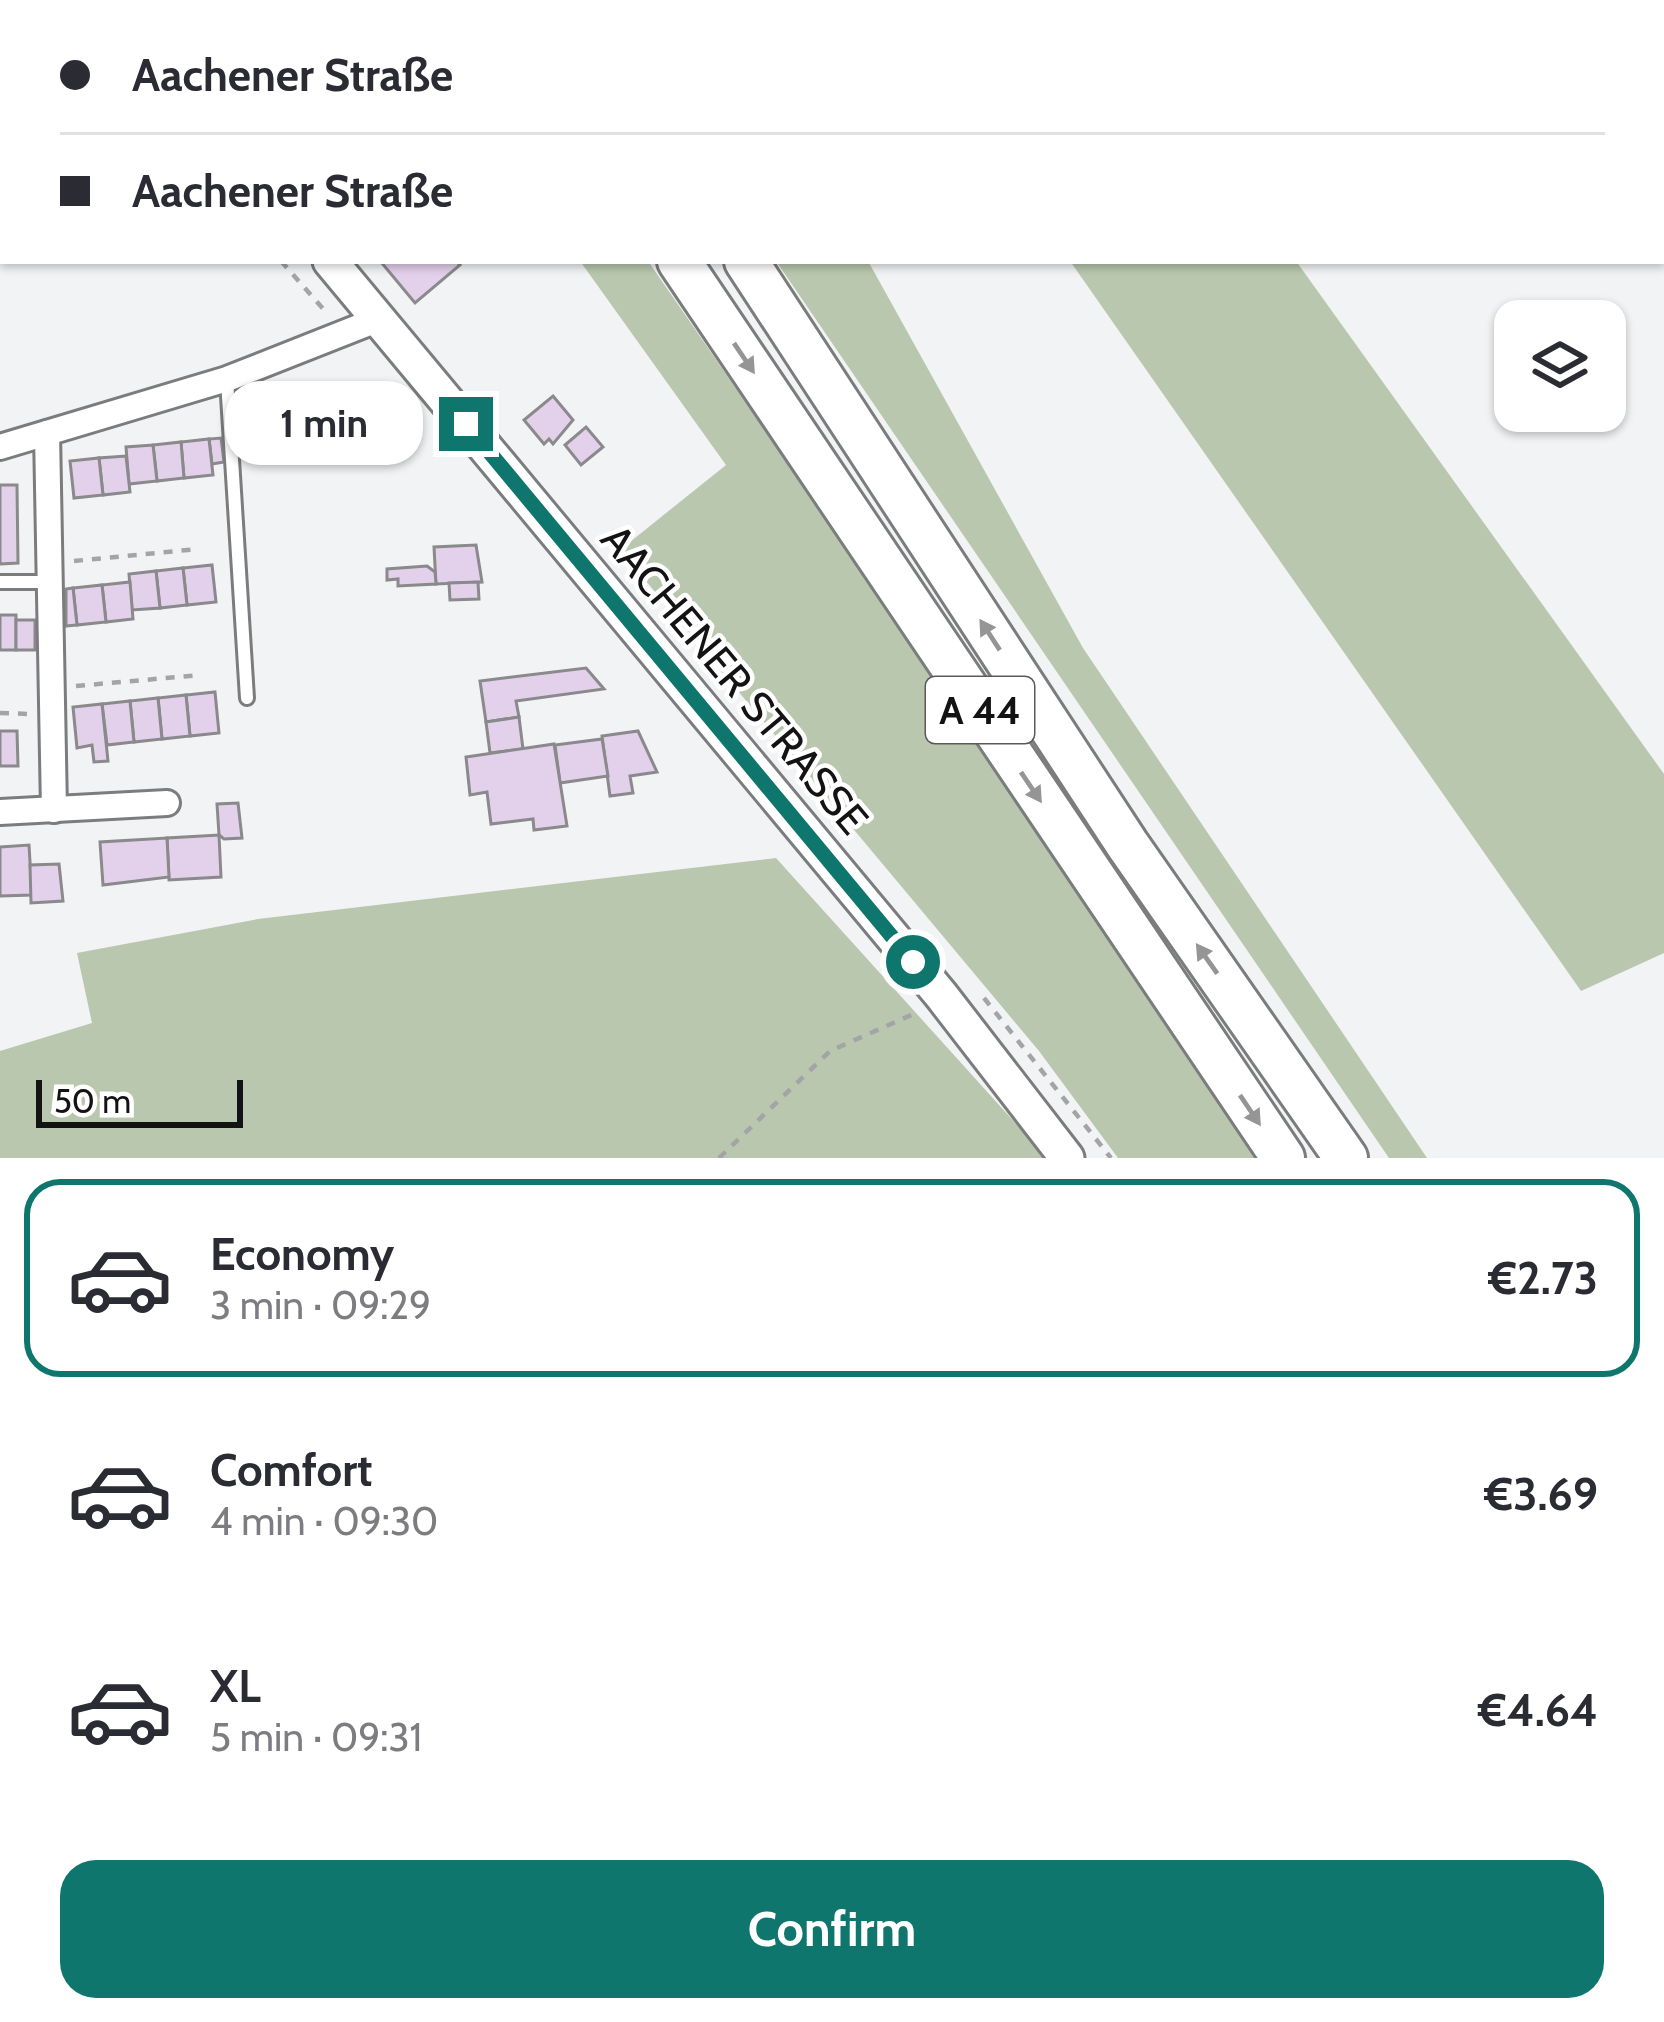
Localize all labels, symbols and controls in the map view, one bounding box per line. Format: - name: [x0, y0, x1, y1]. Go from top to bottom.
- text: Aachener Straße: [132, 48, 453, 102]
- text: Aachener Straße: [132, 164, 453, 218]
- map controls: [1494, 300, 1626, 432]
- button: layers: [1494, 300, 1626, 432]
- one-way arrow: [733, 342, 755, 375]
- callout: 1 min: [226, 382, 424, 466]
- route end: [439, 397, 493, 451]
- text: 1 min: [280, 399, 368, 447]
- street label: AACHENER STRASSE: [590, 514, 880, 844]
- one-way arrow: [980, 618, 1002, 651]
- road number: A 44: [926, 677, 1034, 743]
- one-way arrow: [1019, 771, 1042, 803]
- route start: [886, 935, 940, 989]
- one-way arrow: [1196, 942, 1219, 975]
- scale bar: [36, 1074, 243, 1127]
- text: 50 m: [54, 1081, 131, 1121]
- one-way arrow: [1238, 1094, 1261, 1126]
- icon: car: [66, 1224, 174, 1332]
- text: Economy: [210, 1227, 394, 1281]
- text: €2.73: [1488, 1251, 1598, 1305]
- text: 3 min · 09:29: [210, 1281, 431, 1329]
- icon: car: [66, 1440, 174, 1548]
- text: Comfort: [210, 1443, 373, 1497]
- text: €3.69: [1484, 1467, 1598, 1521]
- text: 4 min · 09:30: [210, 1497, 438, 1545]
- icon: car: [66, 1656, 174, 1764]
- text: XL: [210, 1659, 261, 1713]
- text: €4.64: [1478, 1683, 1598, 1737]
- text: 5 min · 09:31: [210, 1713, 422, 1761]
- button: Confirm: [60, 1860, 1604, 1998]

